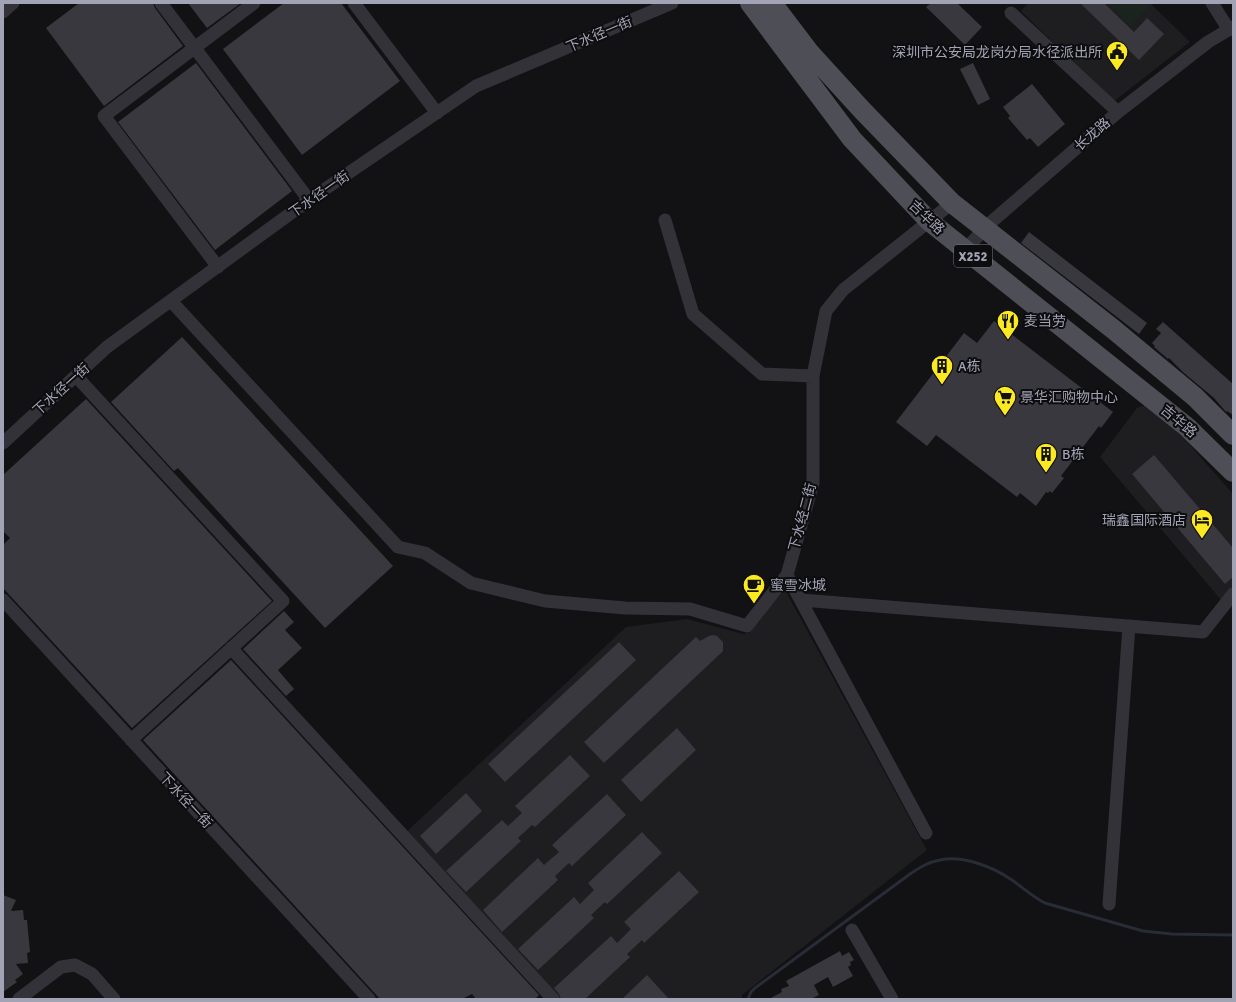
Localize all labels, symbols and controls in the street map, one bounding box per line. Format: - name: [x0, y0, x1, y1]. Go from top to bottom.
- street label: 下水径一街: [564, 13, 635, 56]
- public building icon: 深圳市公安局龙岗分局水径派出所: [1104, 39, 1130, 72]
- place label: 深圳市公安局龙岗分局水径派出所: [892, 44, 1102, 61]
- street label: 长龙路: [1071, 114, 1114, 155]
- street label: 下水径一街: [286, 167, 353, 221]
- street label: 吉华路: [906, 197, 948, 238]
- road number: X252: [954, 245, 992, 267]
- restaurant icon: 麦当劳: [995, 308, 1021, 341]
- place label: 麦当劳: [1024, 313, 1066, 330]
- building icon: A栋: [929, 353, 955, 386]
- place label: A栋: [958, 358, 981, 375]
- street label: 下水径一街: [30, 360, 93, 419]
- supermarket icon: 景华汇购物中心: [992, 384, 1018, 417]
- place label: 景华汇购物中心: [1020, 389, 1118, 406]
- street label: 吉华路: [1157, 401, 1200, 441]
- building icon: B栋: [1033, 441, 1059, 474]
- place label: B栋: [1062, 446, 1084, 463]
- street label: 下水经二街: [785, 481, 820, 553]
- hotel icon: 瑞鑫国际酒店: [1189, 507, 1215, 540]
- place label: 瑞鑫国际酒店: [1102, 512, 1186, 529]
- cafe icon: 蜜雪冰城: [741, 572, 767, 605]
- place label: 蜜雪冰城: [770, 577, 826, 594]
- street label: 下水径一街: [156, 769, 216, 832]

